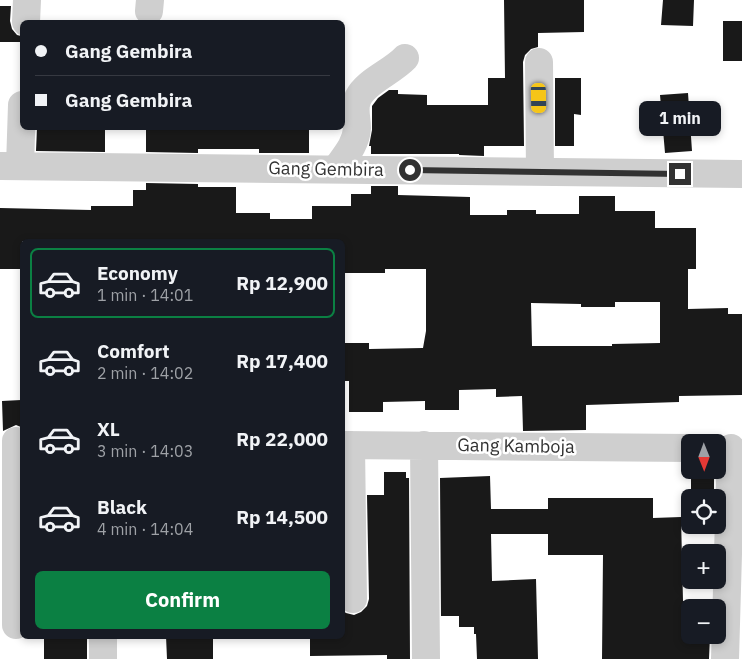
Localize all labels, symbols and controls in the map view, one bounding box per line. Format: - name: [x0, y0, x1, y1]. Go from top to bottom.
- text: Gang Gembira: [65, 39, 192, 63]
- car: [531, 83, 546, 113]
- text: Gang Gembira: [65, 88, 192, 112]
- callout: 1 min: [639, 101, 721, 136]
- text: 1 min: [659, 108, 701, 128]
- street label: Gang Gembira: [268, 156, 384, 181]
- route start: [399, 159, 421, 181]
- route end: [669, 163, 691, 185]
- icon: car: [37, 261, 82, 306]
- text: Economy: [97, 261, 178, 285]
- text: Rp 12,900: [236, 271, 328, 295]
- text: 1 min · 14:01: [97, 285, 193, 305]
- icon: car: [37, 339, 82, 384]
- text: Comfort: [97, 339, 170, 363]
- text: Rp 17,400: [236, 349, 328, 373]
- text: 2 min · 14:02: [97, 363, 193, 383]
- icon: car: [37, 417, 82, 462]
- text: XL: [97, 417, 120, 441]
- text: Rp 22,000: [236, 427, 328, 451]
- street label: Gang Kamboja: [457, 433, 575, 458]
- north arrow: [681, 434, 726, 479]
- map controls: [681, 434, 726, 644]
- text: 3 min · 14:03: [97, 441, 193, 461]
- button: locate: [681, 489, 726, 534]
- icon: car: [37, 495, 82, 540]
- text: Black: [97, 495, 147, 519]
- text: Rp 14,500: [236, 505, 328, 529]
- text: 4 min · 14:04: [97, 519, 193, 539]
- button: +: [681, 544, 726, 589]
- button: Confirm: [35, 571, 330, 629]
- button: −: [681, 599, 726, 644]

